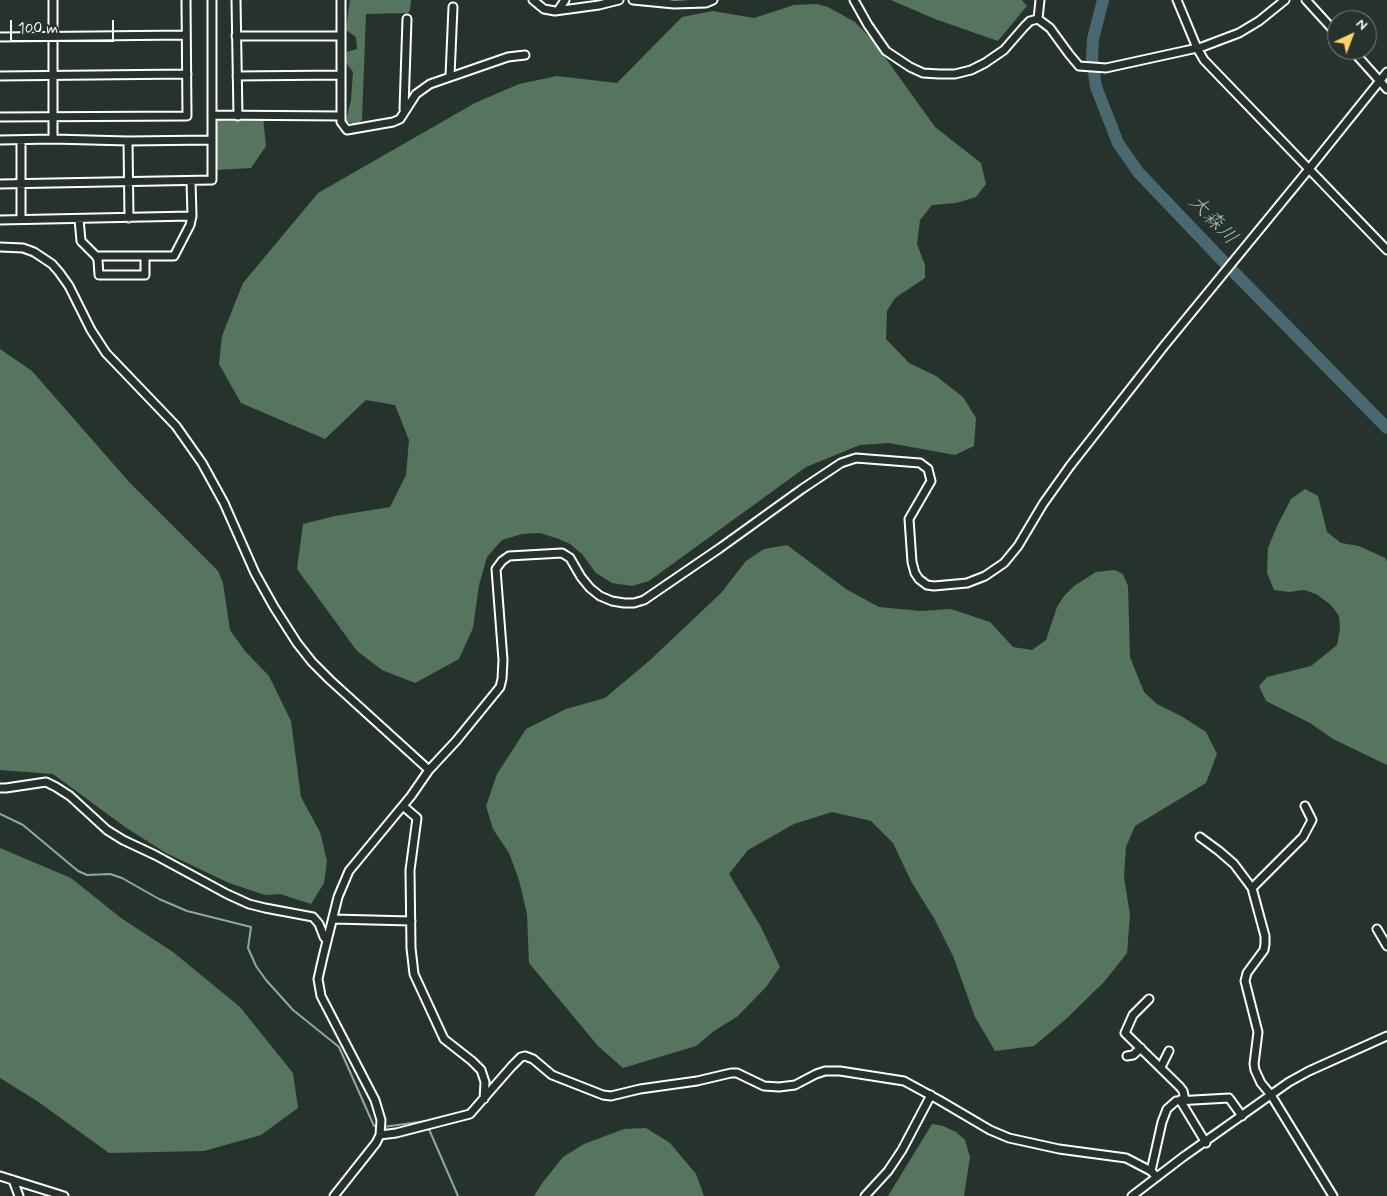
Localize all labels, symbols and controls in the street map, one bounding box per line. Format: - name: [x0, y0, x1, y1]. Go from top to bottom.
- scale bar: [12, 10, 116, 42]
- north arrow: [1327, 10, 1377, 60]
- text: N: [1352, 15, 1371, 35]
- text: 100 m: [18, 19, 58, 39]
- water label: 大森川: [1183, 191, 1241, 251]

